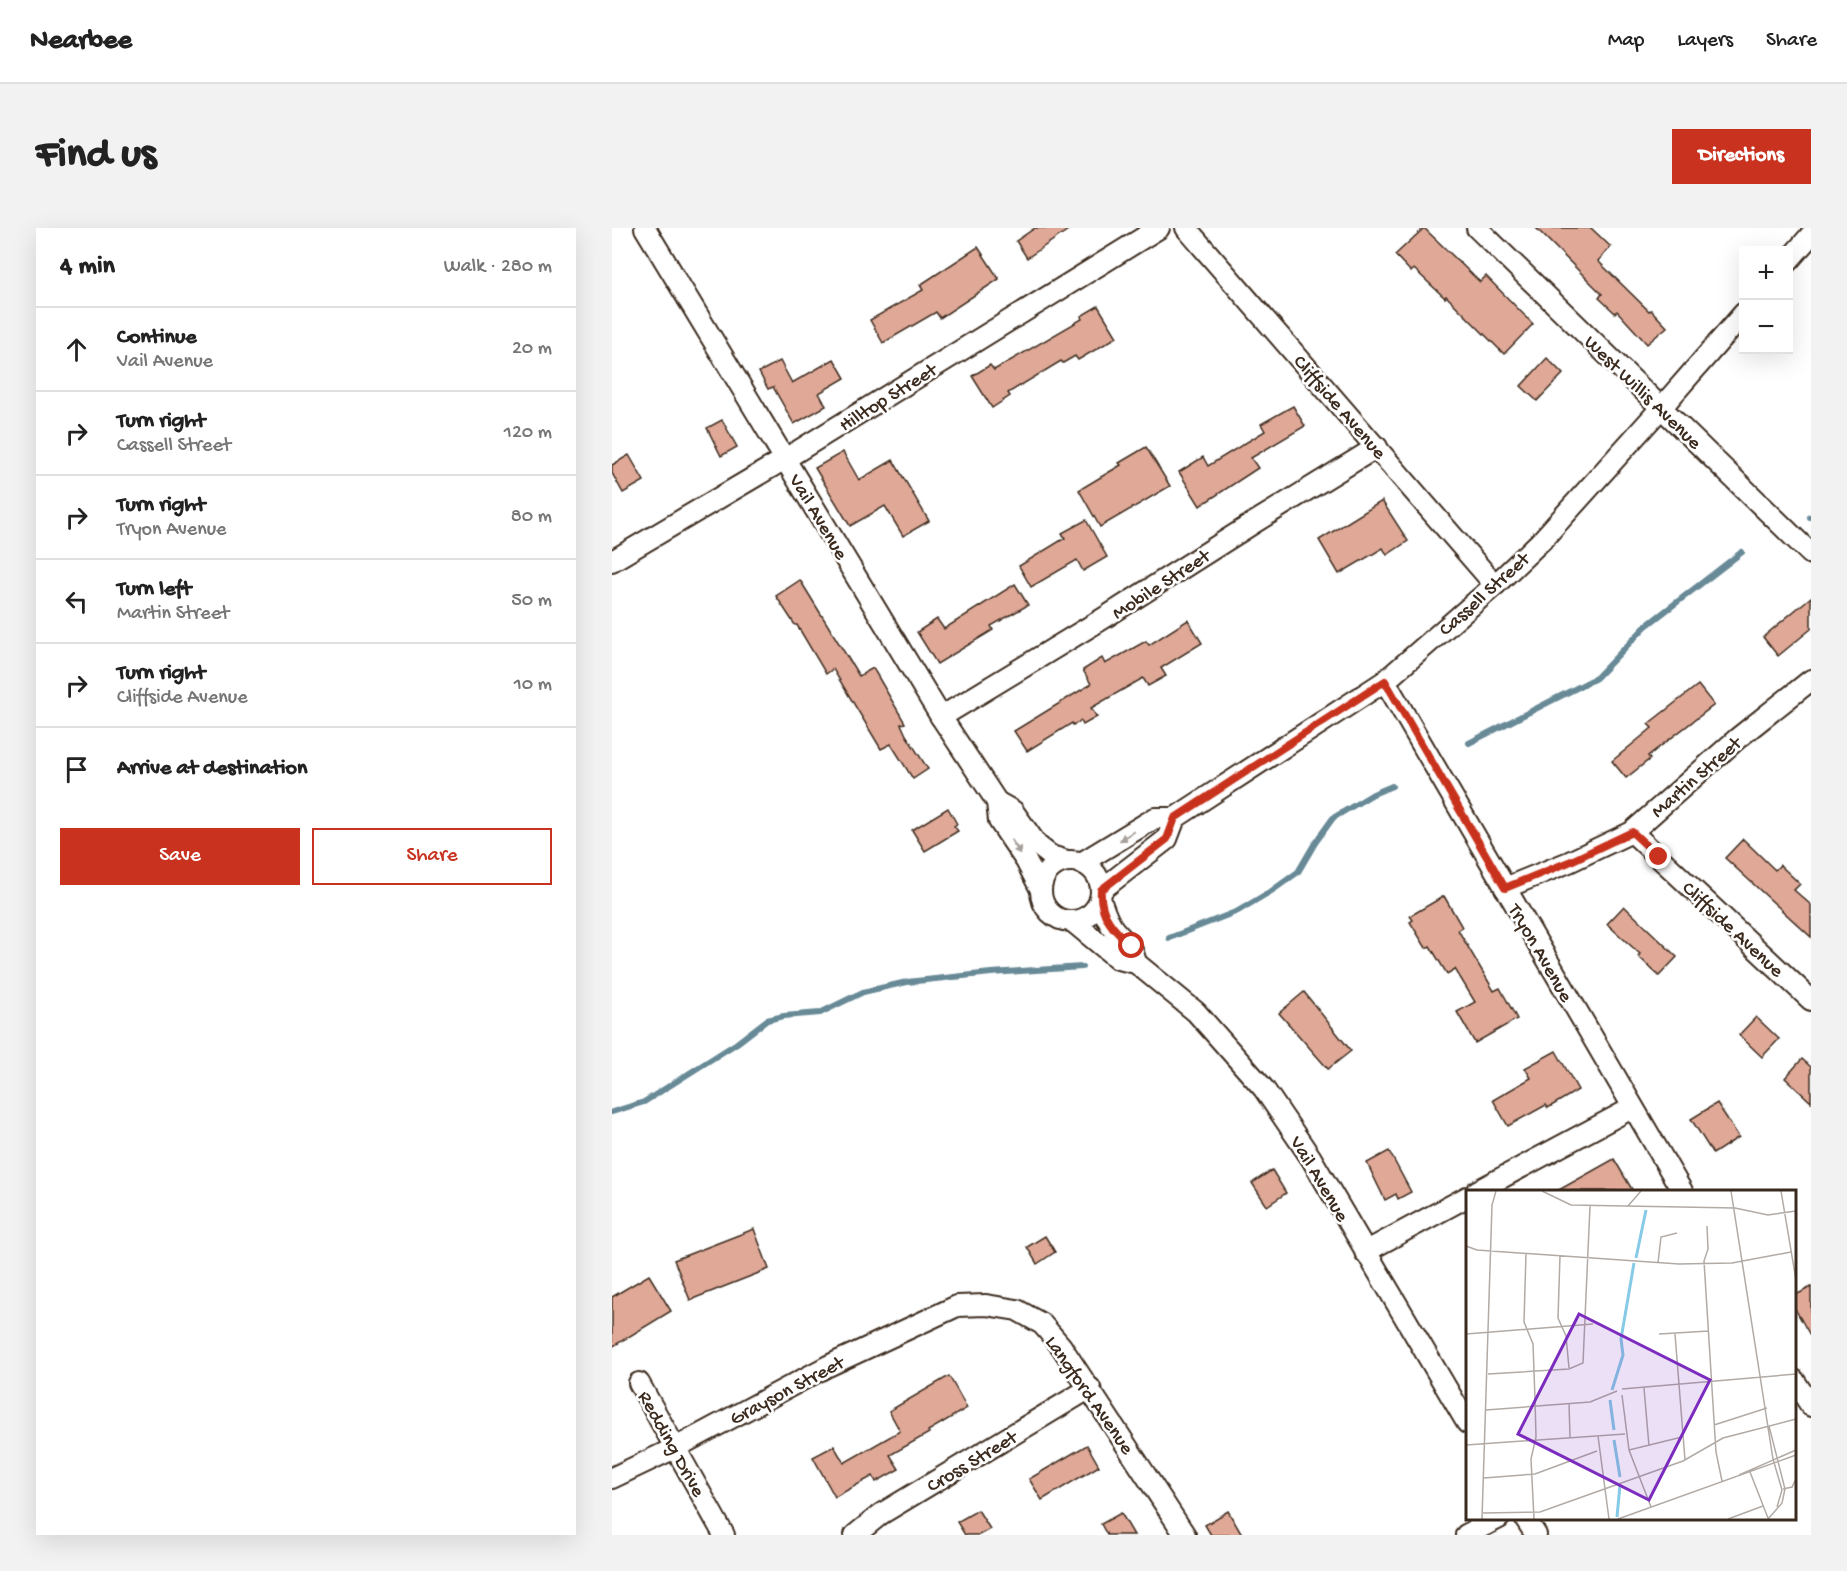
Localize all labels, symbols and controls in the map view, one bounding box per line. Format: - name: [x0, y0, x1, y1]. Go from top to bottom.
- text: Nearbee: [30, 25, 132, 58]
- text: Map: [1608, 29, 1644, 54]
- text: Layers: [1677, 29, 1733, 54]
- text: Share: [1766, 29, 1817, 54]
- button: Directions: [1672, 129, 1811, 184]
- text: Find us: [36, 132, 156, 181]
- map controls: [1739, 246, 1793, 354]
- button: +: [1739, 246, 1793, 300]
- text: 4 min: [60, 252, 115, 283]
- text: Walk · 280 m: [444, 256, 552, 279]
- button: −: [1739, 300, 1793, 354]
- text: Continue: [117, 325, 197, 351]
- street label: West Willis Avenue: [1578, 332, 1706, 456]
- icon: ahead: [60, 333, 93, 366]
- text: 20 m: [512, 338, 552, 361]
- text: Vail Avenue: [117, 351, 213, 374]
- street label: Cliffside Avenue: [1287, 352, 1390, 466]
- street label: Hilltop Street: [836, 359, 944, 438]
- text: Turn right: [117, 409, 205, 435]
- icon: right: [60, 417, 93, 450]
- text: 120 m: [504, 422, 552, 445]
- text: Cassell Street: [117, 435, 231, 458]
- street label: Vail Avenue: [782, 470, 852, 565]
- text: Turn right: [117, 493, 205, 519]
- icon: right: [60, 501, 93, 534]
- text: 80 m: [511, 506, 552, 529]
- text: Tryon Avenue: [117, 519, 226, 542]
- street label: Mobile Street: [1109, 545, 1217, 626]
- street label: Cassell Street: [1435, 548, 1537, 642]
- text: Turn left: [117, 577, 191, 603]
- icon: left: [60, 585, 93, 618]
- text: 50 m: [511, 590, 552, 613]
- text: Martin Street: [117, 603, 229, 626]
- text: Turn right: [117, 661, 205, 687]
- icon: right: [60, 669, 93, 702]
- text: 10 m: [514, 674, 552, 697]
- text: Cliffside Avenue: [117, 687, 247, 710]
- street label: Martin Street: [1647, 732, 1749, 824]
- icon: arrive: [60, 753, 93, 786]
- text: Arrive at destination: [117, 756, 307, 782]
- button: Save: [60, 828, 300, 885]
- button: Share: [312, 828, 552, 885]
- one-way arrow: [1119, 831, 1135, 842]
- one-way arrow: [1011, 838, 1022, 855]
- route end: [1645, 843, 1671, 869]
- street label: Cliffside Avenue: [1676, 878, 1788, 984]
- street label: Tryon Avenue: [1501, 900, 1577, 1007]
- route start: [1118, 932, 1144, 958]
- street label: Vail Avenue: [1283, 1132, 1353, 1227]
- inset map: [1466, 1190, 1796, 1520]
- street label: Langford Avenue: [1039, 1332, 1138, 1460]
- street label: Grayson Street: [727, 1352, 850, 1432]
- street label: Redding Drive: [631, 1388, 709, 1502]
- street label: Cross Street: [924, 1426, 1024, 1499]

